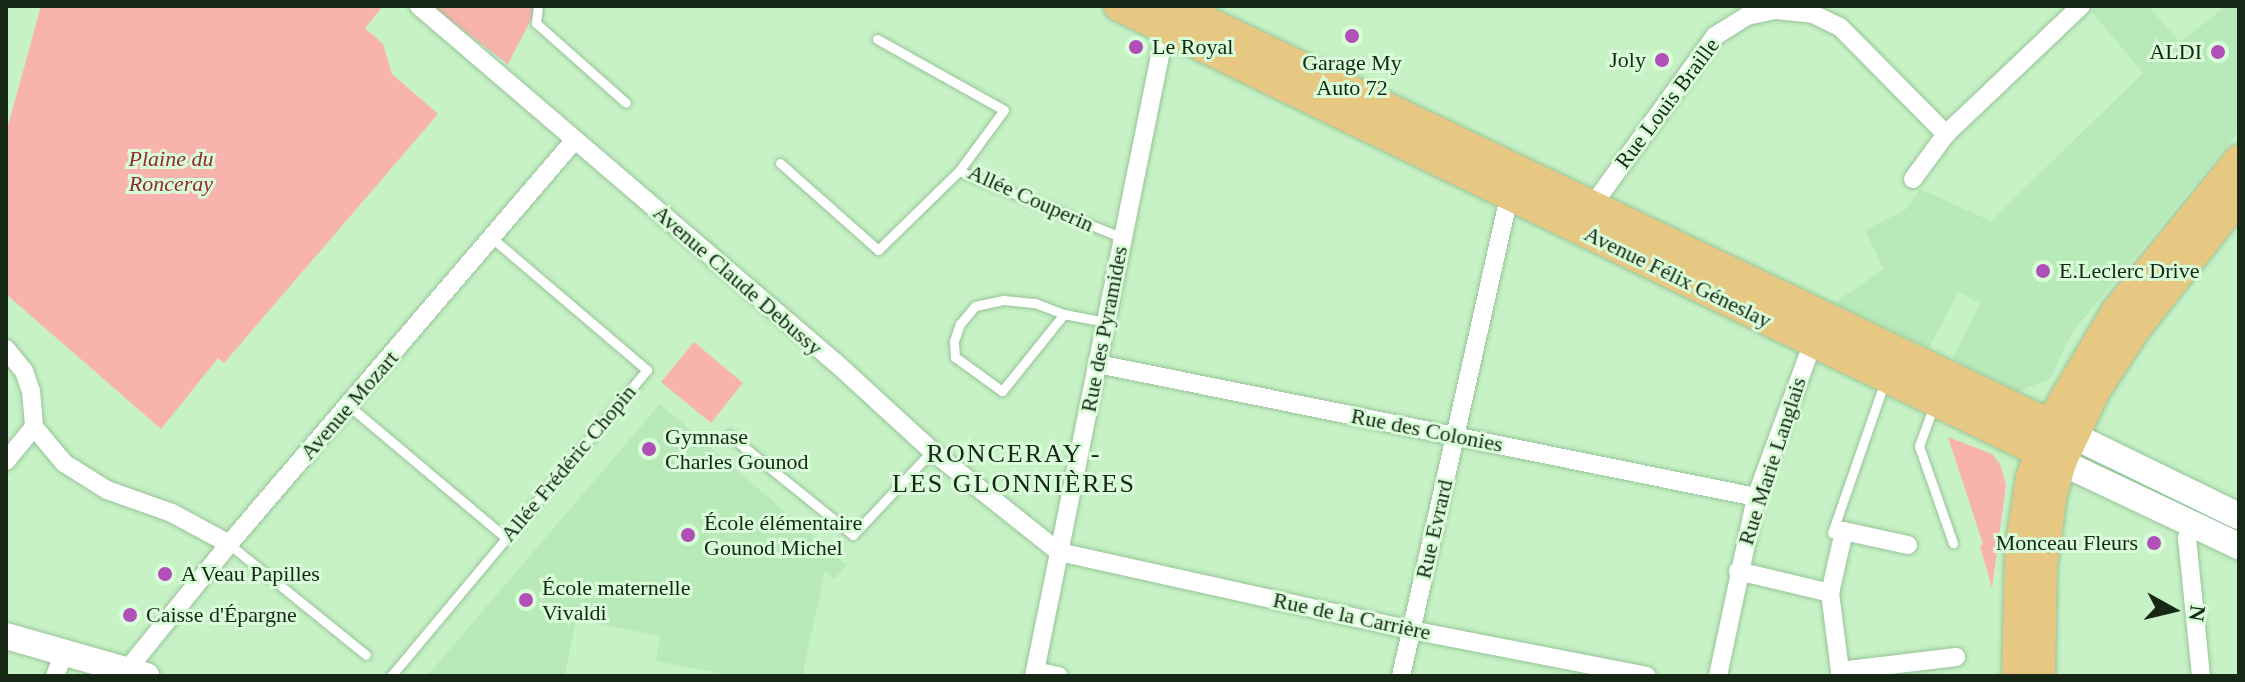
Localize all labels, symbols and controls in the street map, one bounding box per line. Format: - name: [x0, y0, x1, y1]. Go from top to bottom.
- marker: Garage My Auto 72: [1343, 27, 1361, 45]
- street label: Rue Louis Braille: [1609, 33, 1725, 173]
- place label: Le Royal: [1152, 34, 1233, 60]
- marker: Le Royal: [1127, 38, 1145, 56]
- place label: ALDI: [2149, 39, 2202, 65]
- marker: ALDI: [2209, 43, 2227, 61]
- place label: Joly: [1609, 47, 1646, 73]
- place label: Garage My Auto 72: [1302, 49, 1402, 100]
- marker: Joly: [1653, 51, 1671, 69]
- park label: Plaine du Ronceray: [129, 145, 213, 196]
- street label: Allée Couperin: [964, 158, 1098, 238]
- street label: Avenue Claude Debussy: [648, 199, 828, 361]
- street label: Avenue Félix Géneslay: [1580, 220, 1776, 334]
- street label: Rue des Pyramides: [1075, 244, 1133, 414]
- place label: E.Leclerc Drive: [2059, 258, 2199, 284]
- marker: E.Leclerc Drive: [2034, 262, 2052, 280]
- street label: Avenue Mozart: [294, 345, 404, 465]
- street label: Rue Marie Langlais: [1732, 374, 1812, 548]
- street label: Allée Frédéric Chopin: [495, 379, 641, 547]
- street label: Rue des Colonies: [1349, 402, 1505, 458]
- place label: Gymnase Charles Gounod: [665, 423, 809, 474]
- district label: RONCERAY - LES GLONNIÈRES: [892, 438, 1136, 500]
- marker: Gymnase Charles Gounod: [640, 440, 658, 458]
- street label: Rue Evrard: [1410, 477, 1458, 581]
- place label: École élémentaire Gounod Michel: [704, 509, 862, 560]
- marker: École élémentaire Gounod Michel: [679, 526, 697, 544]
- place label: Monceau Fleurs: [1996, 530, 2138, 556]
- marker: Monceau Fleurs: [2145, 534, 2163, 552]
- place label: A Veau Papilles: [181, 561, 322, 587]
- marker: A Veau Papilles: [156, 565, 174, 583]
- north arrow: [2133, 570, 2213, 650]
- place label: École maternelle Vivaldi: [542, 574, 690, 626]
- street label: Rue de la Carrière: [1271, 586, 1433, 646]
- marker: École maternelle Vivaldi: [517, 591, 535, 609]
- place label: Caisse d'Épargne: [146, 602, 297, 628]
- text: N: [2184, 604, 2211, 623]
- marker: Caisse d'Épargne: [121, 606, 139, 624]

